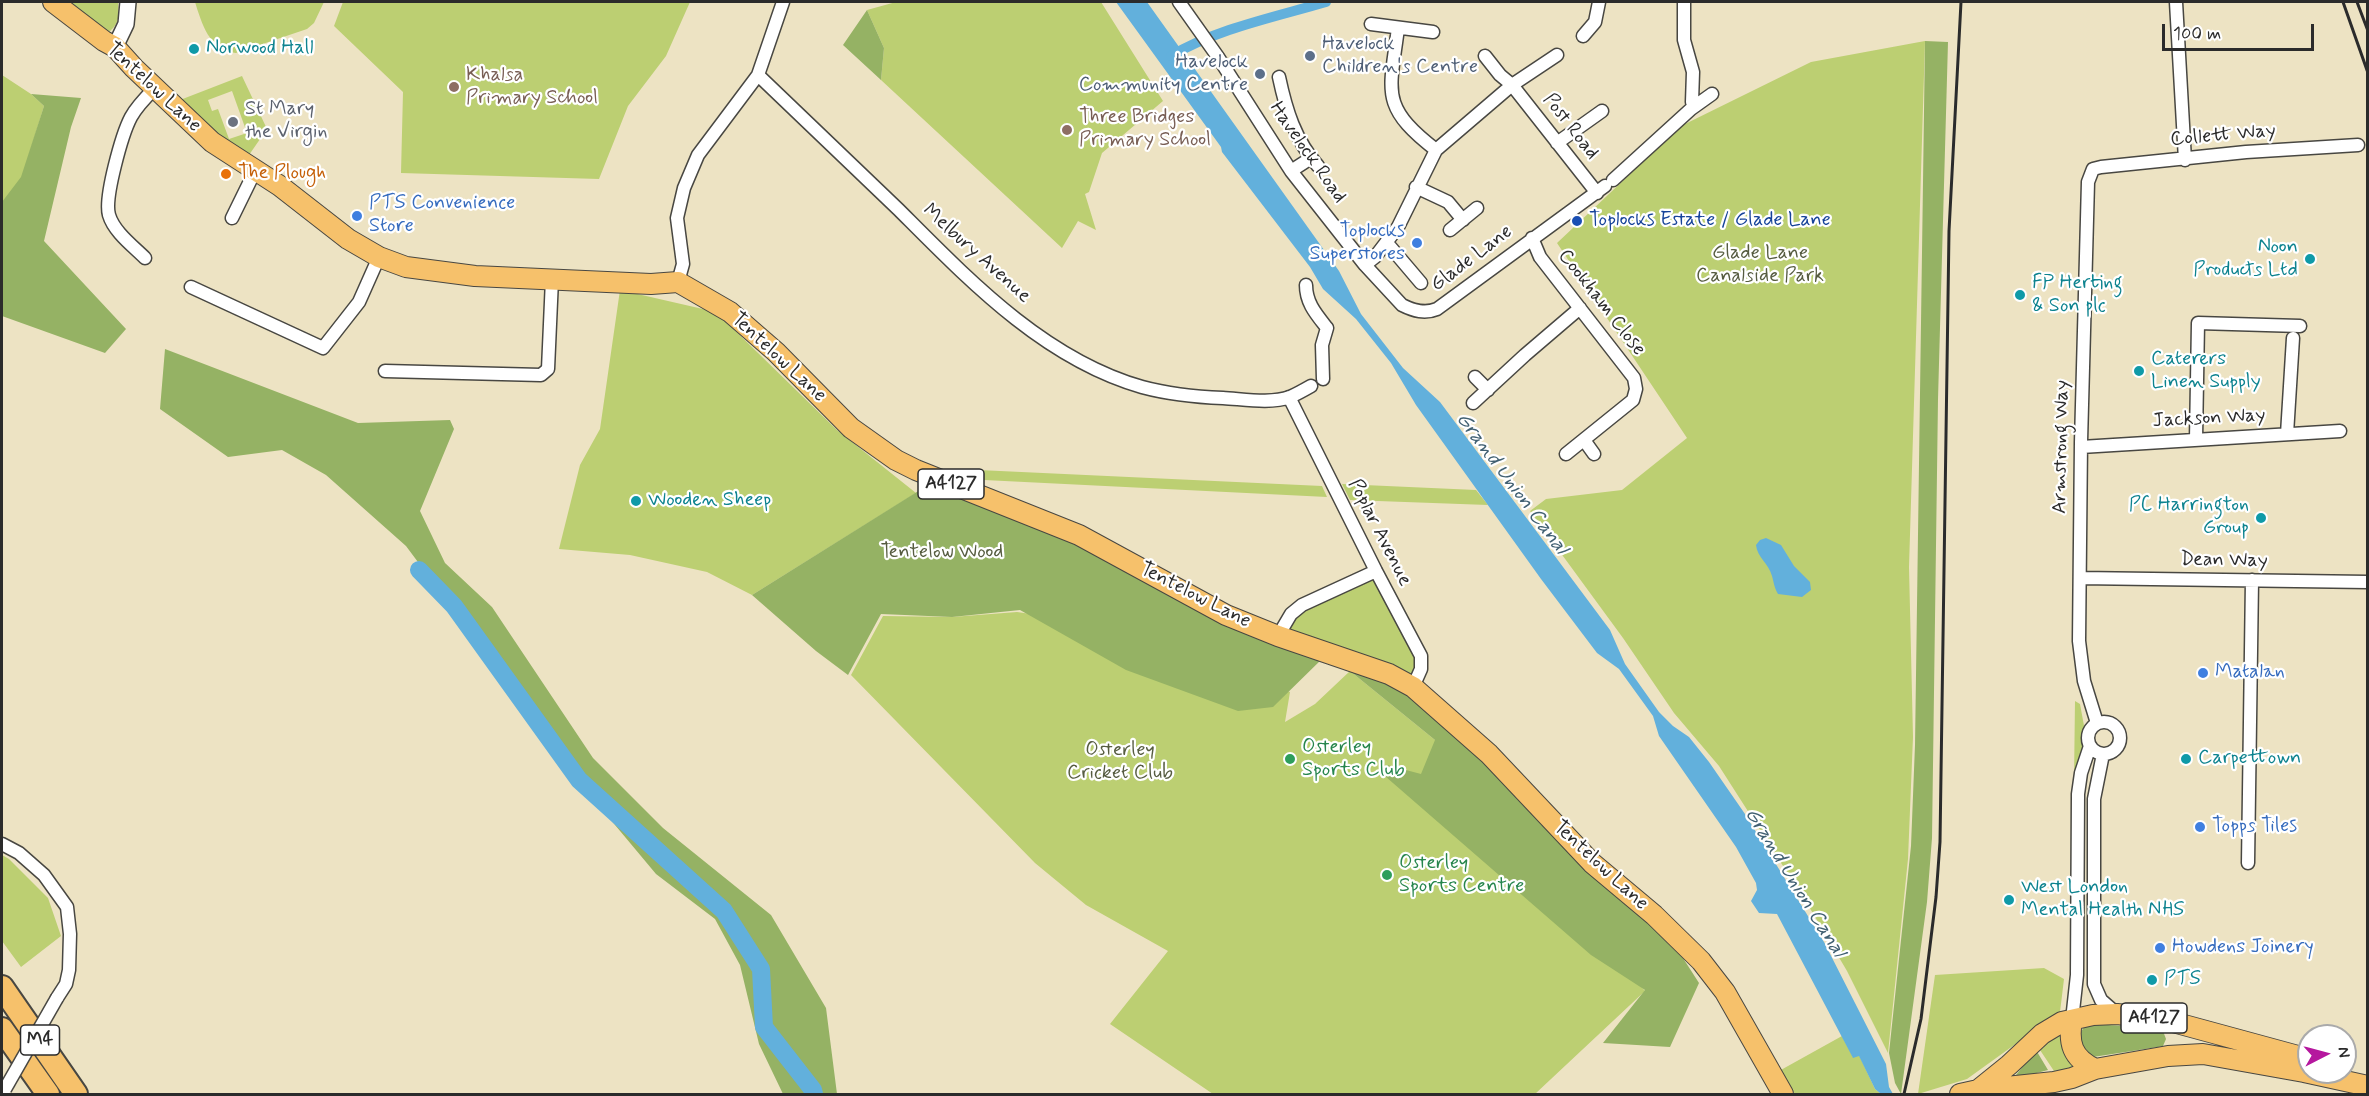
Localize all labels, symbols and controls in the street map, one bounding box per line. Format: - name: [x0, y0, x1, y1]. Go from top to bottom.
- scale bar: [2165, 12, 2316, 50]
- text: 100 m: [2173, 22, 2221, 46]
- place label: Havelock Children's Centre: [1322, 33, 1478, 80]
- place label: Norwood Hall: [206, 37, 313, 61]
- street label: Tentelow Lane: [100, 38, 206, 138]
- marker: Norwood Hall: [187, 42, 201, 56]
- marker: Havelock Children's Centre: [1303, 49, 1317, 63]
- place label: Havelock Community Centre: [1079, 51, 1248, 98]
- place label: Khalsa Primary School: [466, 64, 598, 111]
- marker: Havelock Community Centre: [1253, 67, 1267, 81]
- marker: Khalsa Primary School: [447, 80, 461, 94]
- street label: Post Road: [1537, 89, 1603, 165]
- place label: St Mary the Virgin: [245, 98, 328, 145]
- street label: Havelock Road: [1263, 98, 1351, 208]
- place label: Three Bridges Primary School: [1079, 106, 1211, 153]
- marker: St Mary the Virgin: [226, 115, 240, 129]
- street label: Collett Way: [2169, 119, 2277, 153]
- marker: Three Bridges Primary School: [1060, 123, 1074, 137]
- place label: The Plough: [238, 162, 326, 186]
- marker: The Plough: [219, 167, 233, 181]
- place label: PTS Convenience Store: [369, 192, 515, 239]
- street label: Melbury Avenue: [917, 199, 1035, 309]
- marker: PTS Convenience Store: [350, 209, 364, 223]
- place label: Toplocks Estate / Glade Lane: [1589, 209, 1831, 233]
- marker: Toplocks Estate / Glade Lane: [1570, 214, 1584, 228]
- place label: Toplocks Superstores: [1310, 220, 1405, 267]
- street label: Glade Lane: [1426, 221, 1518, 297]
- marker: Toplocks Superstores: [1410, 236, 1424, 250]
- place label: Noon Products Ltd: [2193, 236, 2298, 283]
- park label: Glade Lane Canalside Park: [1696, 242, 1824, 289]
- street label: Cookham Close: [1552, 245, 1650, 361]
- marker: Noon Products Ltd: [2303, 252, 2317, 266]
- place label: FP Herting & Son plc: [2032, 272, 2123, 319]
- marker: FP Herting & Son plc: [2013, 288, 2027, 302]
- street label: Tentelow Lane: [725, 308, 831, 408]
- place label: Caterers Linen Supply: [2151, 348, 2261, 395]
- marker: Caterers Linen Supply: [2132, 364, 2146, 378]
- street label: Armstrong Way: [2049, 380, 2075, 514]
- street label: Jackson Way: [2152, 404, 2266, 434]
- water label: Grand Union Canal: [1449, 408, 1573, 560]
- road number: A4127: [918, 469, 984, 499]
- street label: Poplar Avenue: [1342, 476, 1416, 590]
- place label: Wooden Sheep: [648, 489, 771, 513]
- marker: Wooden Sheep: [629, 494, 643, 508]
- place label: PC Harrington Group: [2129, 494, 2249, 541]
- marker: PC Harrington Group: [2254, 511, 2268, 525]
- park label: Tentelow Wood: [881, 541, 1003, 565]
- street label: Dean Way: [2180, 548, 2268, 574]
- street label: Tentelow Lane: [1136, 558, 1254, 634]
- place label: Matalan: [2215, 661, 2285, 685]
- marker: Matalan: [2196, 666, 2210, 680]
- place label: Osterley Sports Club: [1302, 736, 1405, 783]
- park label: Osterley Cricket Club: [1067, 739, 1173, 786]
- place label: Carpettown: [2198, 747, 2301, 771]
- marker: Osterley Sports Club: [1283, 752, 1297, 766]
- marker: Carpettown: [2179, 752, 2193, 766]
- water label: Grand Union Canal: [1738, 804, 1850, 962]
- place label: Topps Tiles: [2212, 815, 2297, 839]
- street label: Tentelow Lane: [1547, 816, 1653, 916]
- marker: Topps Tiles: [2193, 820, 2207, 834]
- place label: Osterley Sports Centre: [1399, 852, 1524, 899]
- marker: Osterley Sports Centre: [1380, 868, 1394, 882]
- place label: West London Mental Health NHS: [2021, 876, 2184, 923]
- marker: West London Mental Health NHS: [2002, 893, 2016, 907]
- place label: Howdens Joinery: [2172, 936, 2314, 960]
- marker: Howdens Joinery: [2153, 941, 2167, 955]
- place label: PTS: [2164, 968, 2201, 992]
- marker: PTS: [2145, 973, 2159, 987]
- road number: A4127: [2121, 1003, 2187, 1033]
- north arrow: [2297, 1024, 2357, 1084]
- road number: M4: [20, 1025, 60, 1055]
- text: N: [2332, 1046, 2354, 1059]

